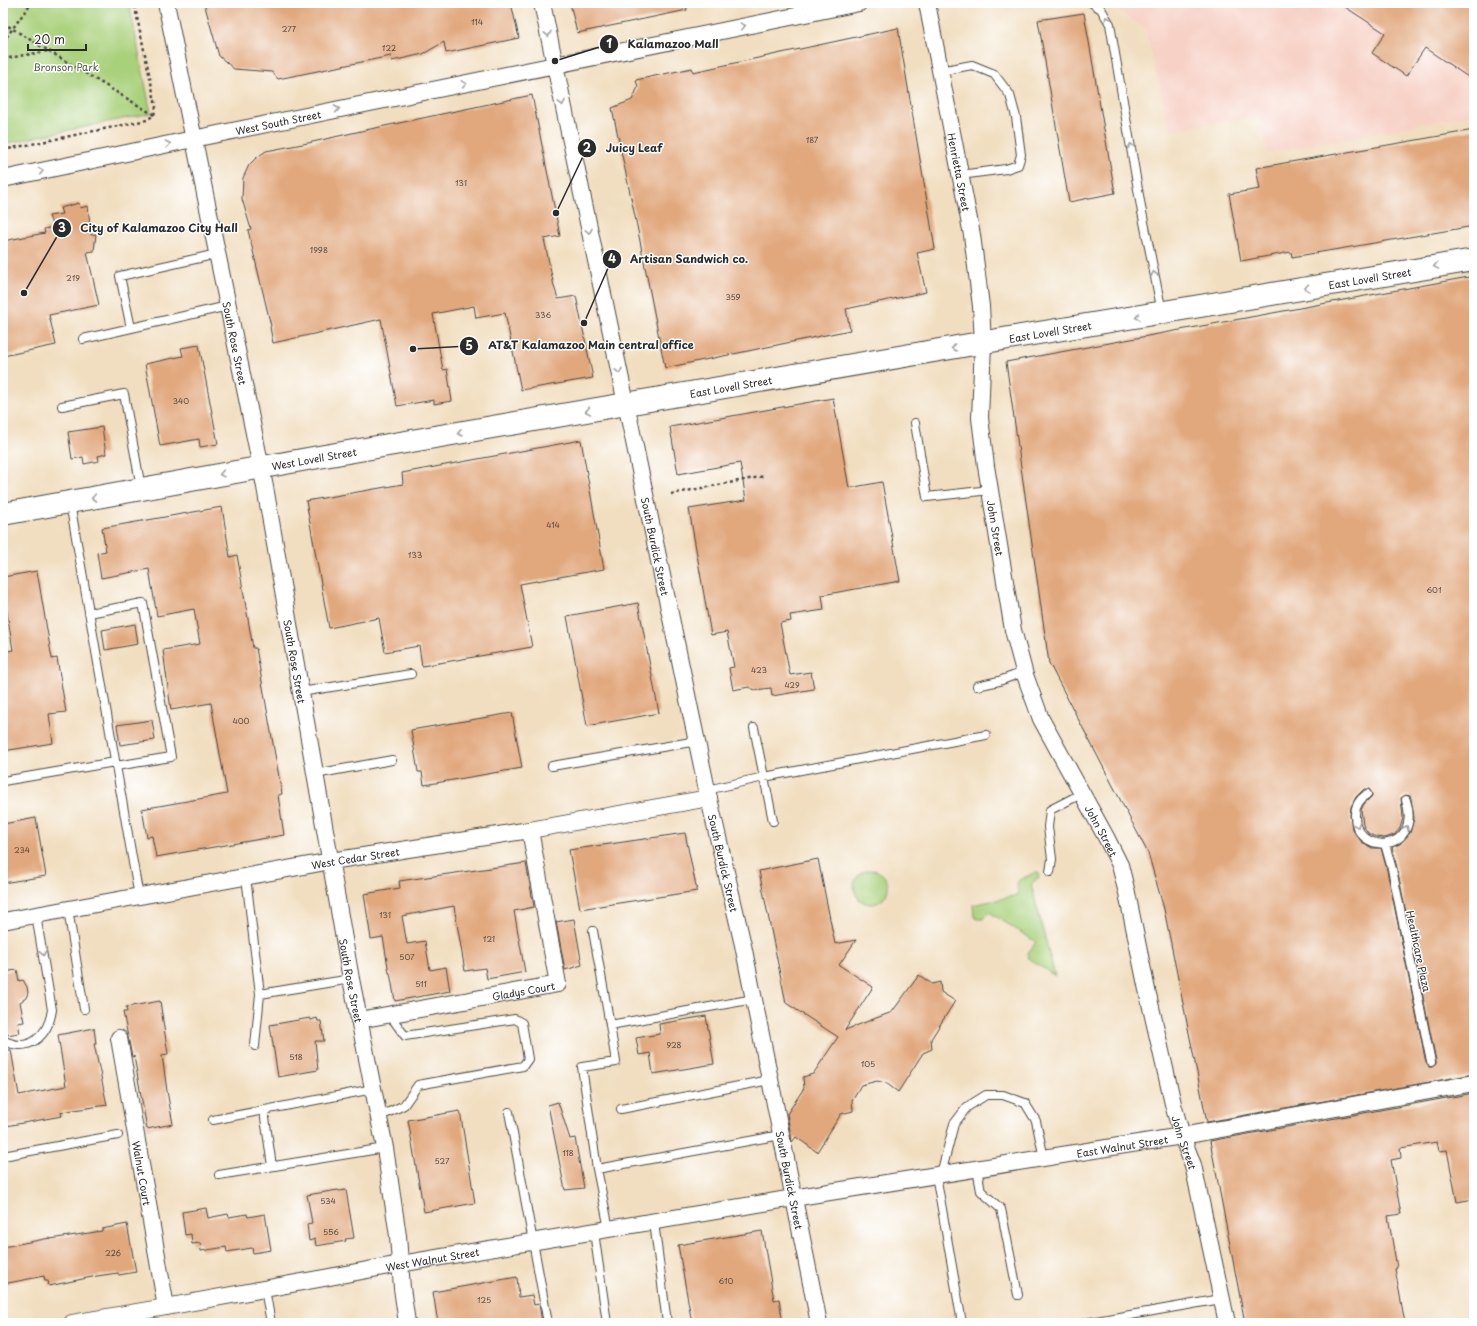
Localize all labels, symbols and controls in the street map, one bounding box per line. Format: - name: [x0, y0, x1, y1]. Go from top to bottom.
- house number: 114: [471, 16, 483, 28]
- one-way arrow: [1105, 16, 1112, 23]
- house number: 277: [282, 23, 297, 35]
- one-way arrow: [740, 23, 746, 31]
- scale bar: [28, 26, 86, 52]
- text: 20 m: [34, 30, 65, 48]
- one-way arrow: [543, 31, 552, 37]
- callout: Kalamazoo Mall: [599, 33, 726, 56]
- text: 1: [606, 34, 612, 52]
- text: Kalamazoo Mall: [628, 35, 718, 52]
- house number: 122: [382, 42, 396, 54]
- park label: Bronson Park: [33, 59, 99, 74]
- one-way arrow: [461, 80, 467, 88]
- one-way arrow: [558, 100, 566, 107]
- street label: West South Street: [234, 106, 322, 138]
- one-way arrow: [334, 106, 340, 114]
- street label: Henrietta Street: [945, 131, 975, 212]
- house number: 187: [806, 134, 819, 146]
- callout: Juicy Leaf: [577, 136, 670, 159]
- text: 2: [583, 138, 592, 156]
- text: Juicy Leaf: [606, 139, 663, 156]
- one-way arrow: [165, 140, 171, 148]
- one-way arrow: [1127, 143, 1136, 150]
- one-way arrow: [38, 167, 44, 175]
- house number: 131: [455, 177, 467, 189]
- callout: City of Kalamazoo City Hall: [52, 216, 246, 239]
- text: 3: [58, 218, 66, 236]
- text: City of Kalamazoo City Hall: [80, 219, 238, 236]
- one-way arrow: [585, 227, 593, 234]
- house number: 1998: [310, 244, 328, 256]
- callout: Artisan Sandwich co.: [602, 247, 757, 270]
- text: 4: [608, 249, 616, 267]
- text: Artisan Sandwich co.: [629, 250, 748, 267]
- one-way arrow: [1432, 262, 1439, 270]
- street label: East Lovell Street: [1327, 263, 1412, 292]
- one-way arrow: [1151, 271, 1159, 277]
- house number: 219: [66, 272, 80, 284]
- one-way arrow: [1304, 283, 1310, 292]
- house number: 359: [725, 291, 741, 303]
- street label: South Rose Street: [220, 300, 251, 386]
- house number: 336: [535, 309, 551, 321]
- one-way arrow: [1135, 312, 1141, 320]
- street label: East Lovell Street: [1008, 317, 1093, 345]
- callout: AT&T Kalamazoo Main central office: [459, 334, 703, 357]
- text: 5: [465, 336, 473, 354]
- text: AT&T Kalamazoo Main central office: [488, 336, 694, 353]
- one-way arrow: [951, 343, 957, 351]
- one-way arrow: [615, 368, 623, 375]
- street label: East Lovell Street: [688, 371, 773, 400]
- house number: 340: [173, 395, 189, 407]
- one-way arrow: [585, 406, 591, 415]
- one-way arrow: [457, 428, 463, 437]
- street label: West Lovell Street: [270, 443, 358, 473]
- one-way arrow: [219, 470, 225, 478]
- one-way arrow: [91, 493, 97, 502]
- street label: South Burdick Street: [638, 496, 673, 597]
- street label: John Street: [984, 499, 1008, 557]
- house number: 414: [546, 519, 560, 531]
- house number: 133: [408, 549, 422, 561]
- house number: 601: [1426, 584, 1442, 596]
- street label: South Rose Street: [281, 618, 310, 704]
- house number: 423: [751, 664, 767, 676]
- house number: 429: [784, 679, 800, 691]
- house number: 400: [232, 715, 250, 727]
- street label: John Street: [1082, 802, 1122, 859]
- street label: South Burdick Street: [705, 813, 743, 913]
- one-way arrow: [1353, 822, 1361, 829]
- one-way arrow: [1401, 825, 1409, 832]
- street label: West Cedar Street: [310, 843, 400, 872]
- house number: 234: [14, 844, 30, 856]
- house number: 131: [379, 909, 391, 921]
- street label: Healthcare Plaza: [1403, 909, 1435, 994]
- house number: 121: [483, 933, 495, 945]
- street label: South Rose Street: [337, 937, 367, 1024]
- one-way arrow: [38, 950, 46, 956]
- house number: 507: [399, 951, 415, 963]
- street label: Gladys Court: [491, 977, 556, 1003]
- house number: 511: [415, 978, 427, 990]
- house number: 928: [666, 1039, 682, 1051]
- house number: 518: [289, 1051, 303, 1063]
- house number: 105: [861, 1058, 875, 1070]
- street label: John Street: [1169, 1114, 1201, 1171]
- street label: South Burdick Street: [773, 1130, 807, 1231]
- street label: East Walnut Street: [1075, 1131, 1169, 1160]
- street label: Walnut Court: [130, 1140, 156, 1206]
- house number: 118: [562, 1147, 574, 1159]
- house number: 527: [435, 1155, 450, 1167]
- house number: 534: [320, 1195, 336, 1207]
- house number: 556: [323, 1226, 339, 1238]
- street label: West Walnut Street: [384, 1243, 480, 1274]
- house number: 226: [105, 1247, 121, 1259]
- house number: 610: [719, 1275, 734, 1287]
- house number: 125: [477, 1294, 491, 1306]

